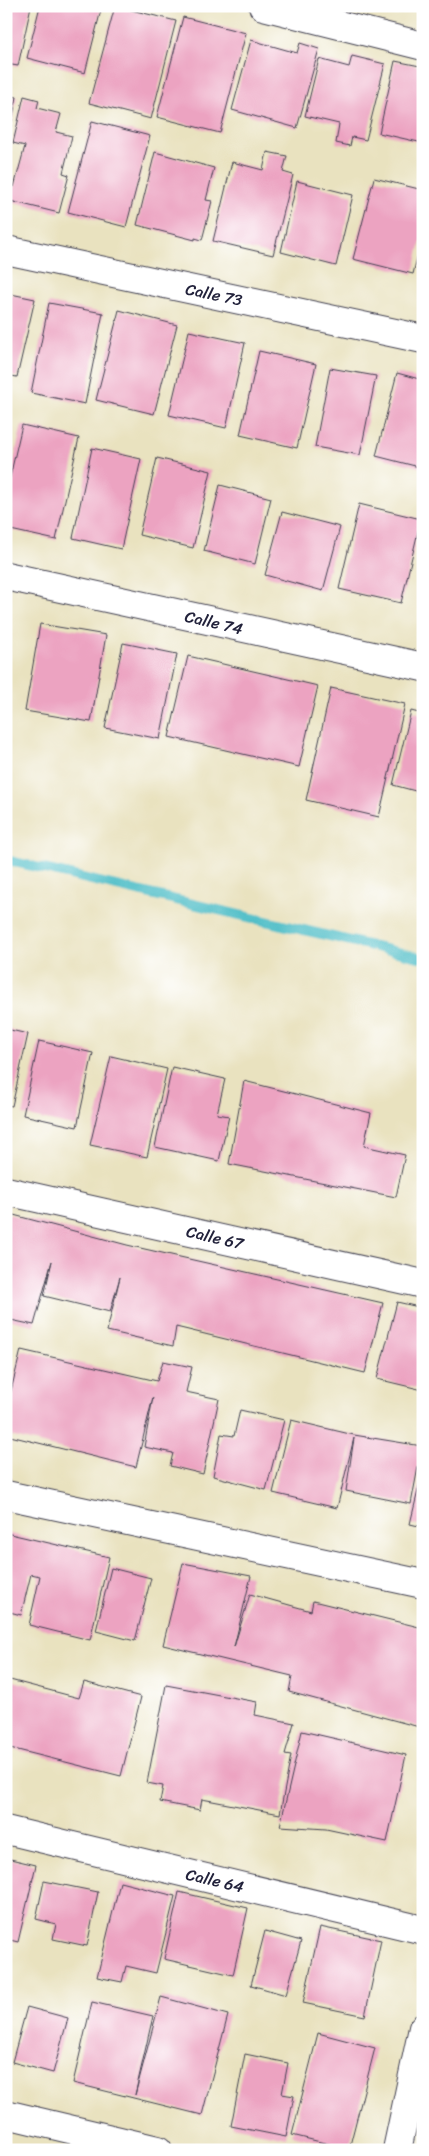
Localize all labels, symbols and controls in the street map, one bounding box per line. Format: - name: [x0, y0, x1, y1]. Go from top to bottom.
- street label: Calle 73: [183, 274, 245, 315]
- street label: Calle 74: [182, 602, 246, 643]
- street label: Calle 67: [183, 1217, 247, 1258]
- street label: Calle 64: [183, 1860, 247, 1901]

